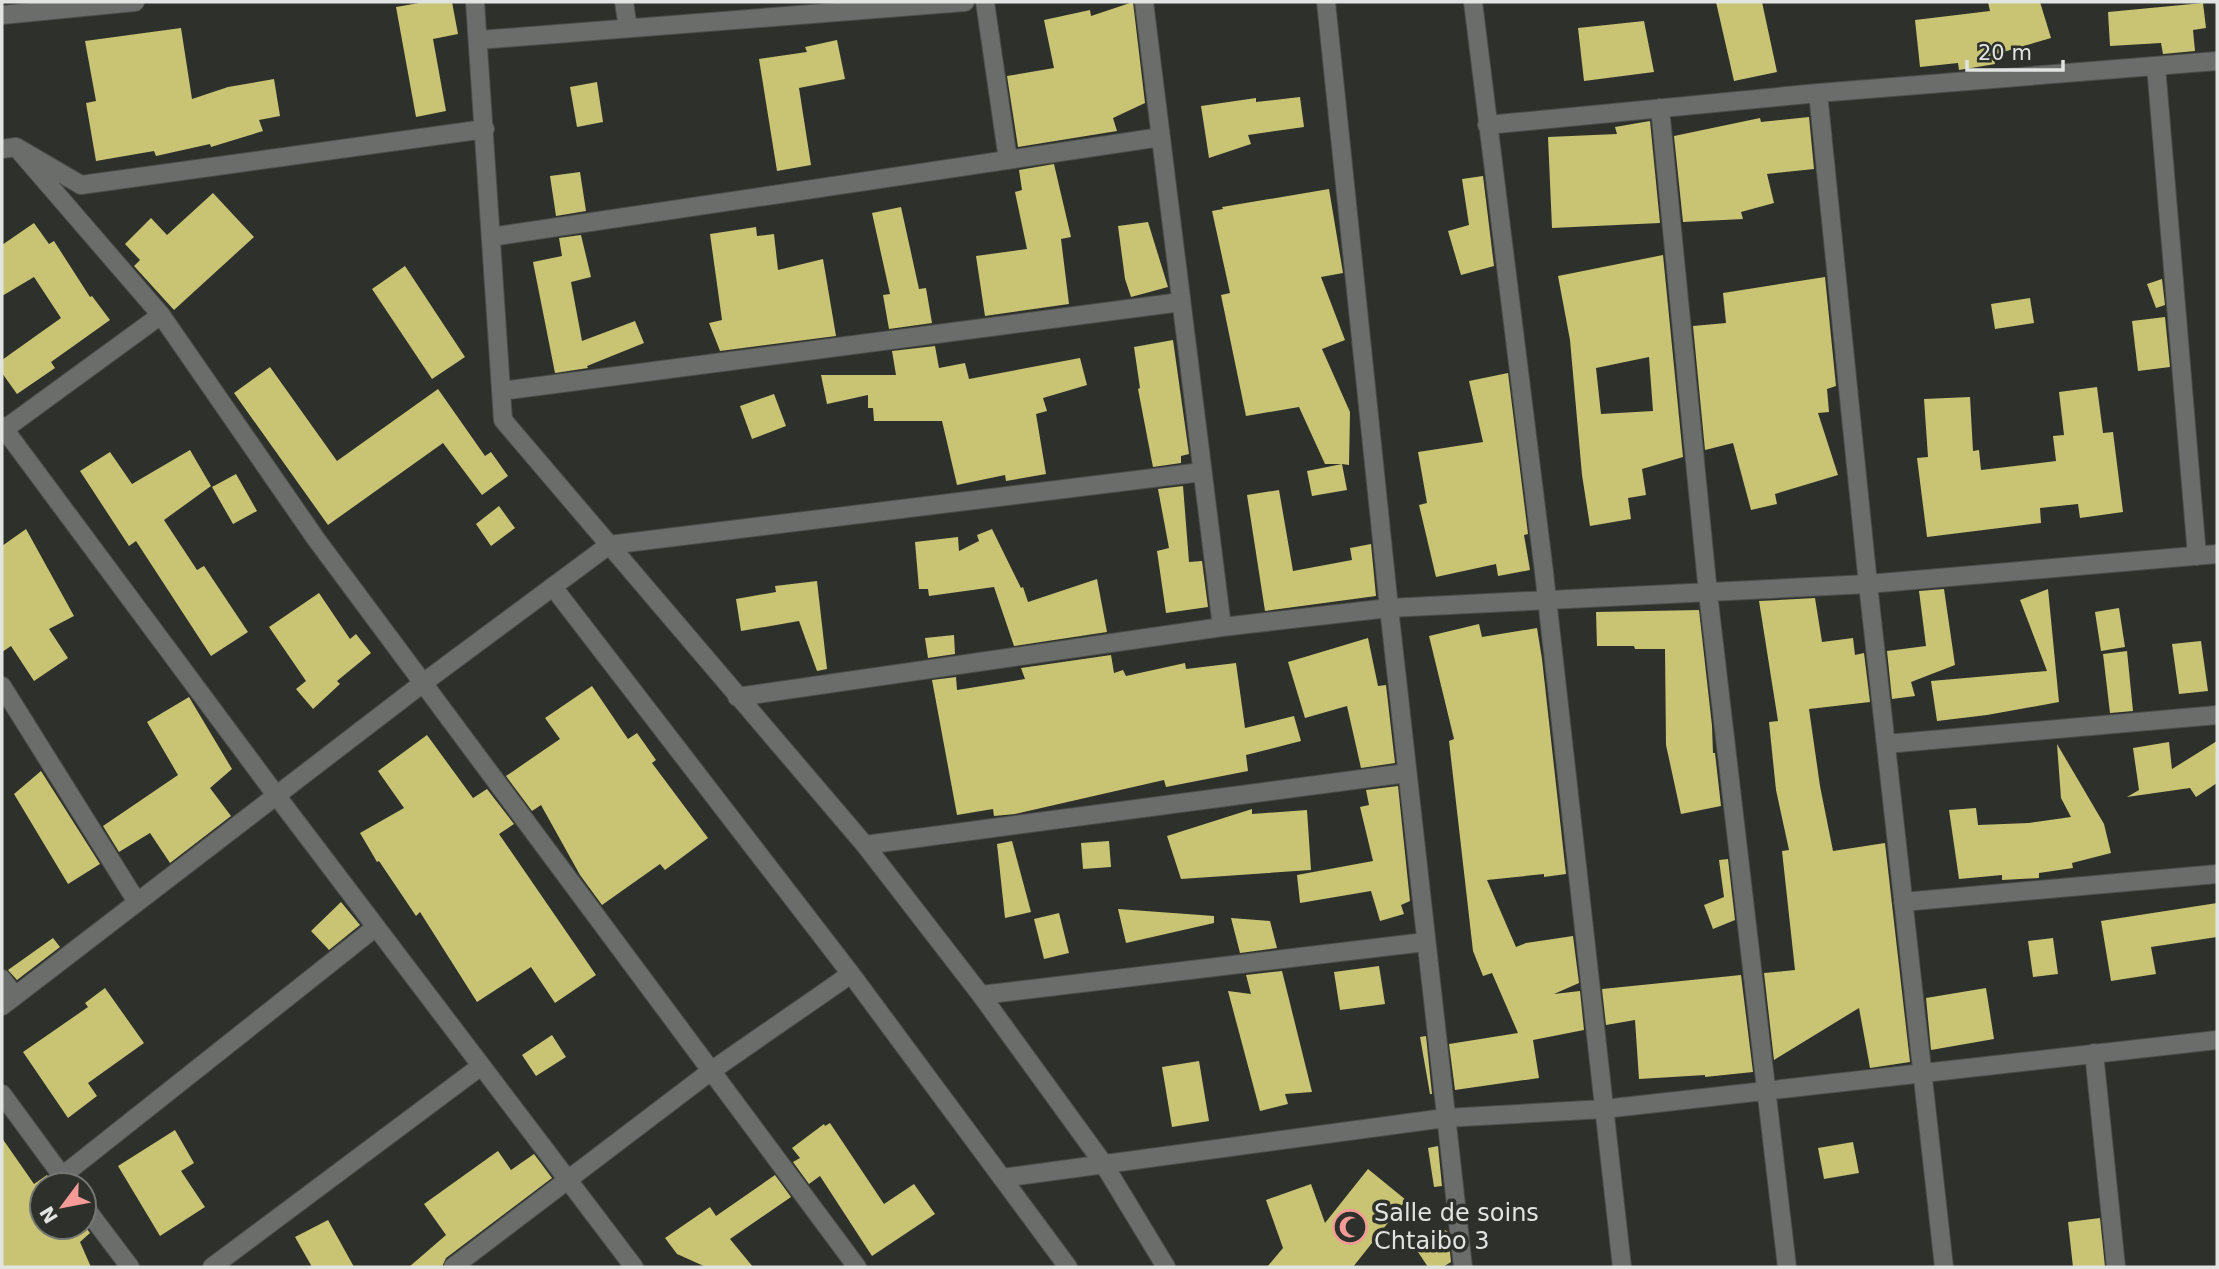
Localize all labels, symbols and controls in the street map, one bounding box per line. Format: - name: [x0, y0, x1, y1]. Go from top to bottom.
- scale bar: [1967, 28, 2063, 72]
- text: 20 m: [1978, 41, 2032, 65]
- north arrow: [28, 1171, 98, 1241]
- place label: Salle de soins Chtaibo 3: [1374, 1199, 1539, 1255]
- text: N: [35, 1202, 62, 1228]
- mosque icon: Salle de soins Chtaibo 3: [1331, 1208, 1369, 1246]

